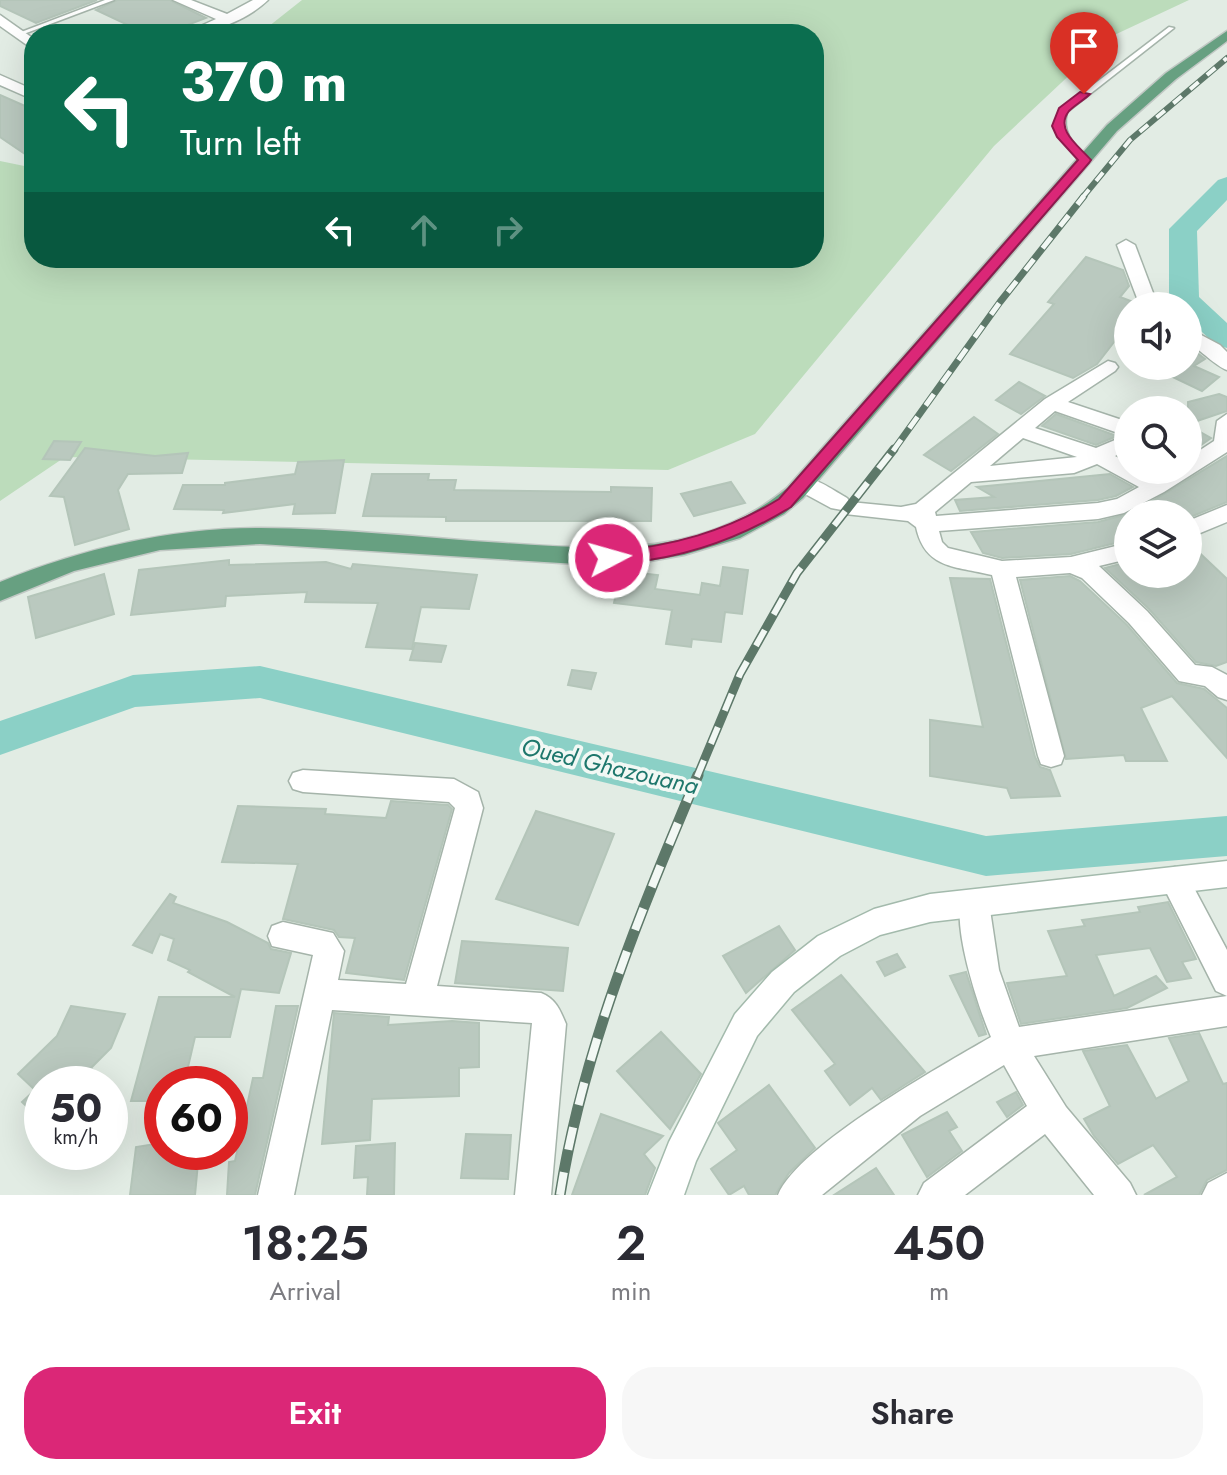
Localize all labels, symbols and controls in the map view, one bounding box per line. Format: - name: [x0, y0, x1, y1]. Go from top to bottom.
- pin: [1050, 12, 1118, 94]
- icon: arrive: [1062, 24, 1106, 68]
- text: 370 m: [180, 41, 348, 122]
- icon: left: [48, 56, 152, 160]
- text: Turn left: [180, 116, 301, 168]
- icon: left: [318, 208, 362, 252]
- icon: ahead: [402, 208, 446, 252]
- icon: right: [486, 208, 530, 252]
- map controls: [1114, 292, 1202, 588]
- button: sound: [1114, 292, 1202, 380]
- button: search: [1114, 396, 1202, 484]
- button: layers: [1114, 500, 1202, 588]
- position arrow: [567, 516, 651, 600]
- water label: Oued Ghazouana: [518, 729, 702, 803]
- speed limit sign: 60: [144, 1066, 248, 1170]
- text: 50: [50, 1079, 102, 1137]
- text: km/h: [53, 1123, 99, 1152]
- text: 18:25: [242, 1209, 369, 1278]
- text: 2: [616, 1209, 646, 1278]
- text: 450: [893, 1209, 985, 1278]
- text: Arrival: [270, 1272, 341, 1310]
- text: min: [611, 1272, 651, 1310]
- text: m: [929, 1272, 949, 1310]
- button: Exit: [24, 1367, 606, 1459]
- button: Share: [622, 1367, 1203, 1459]

